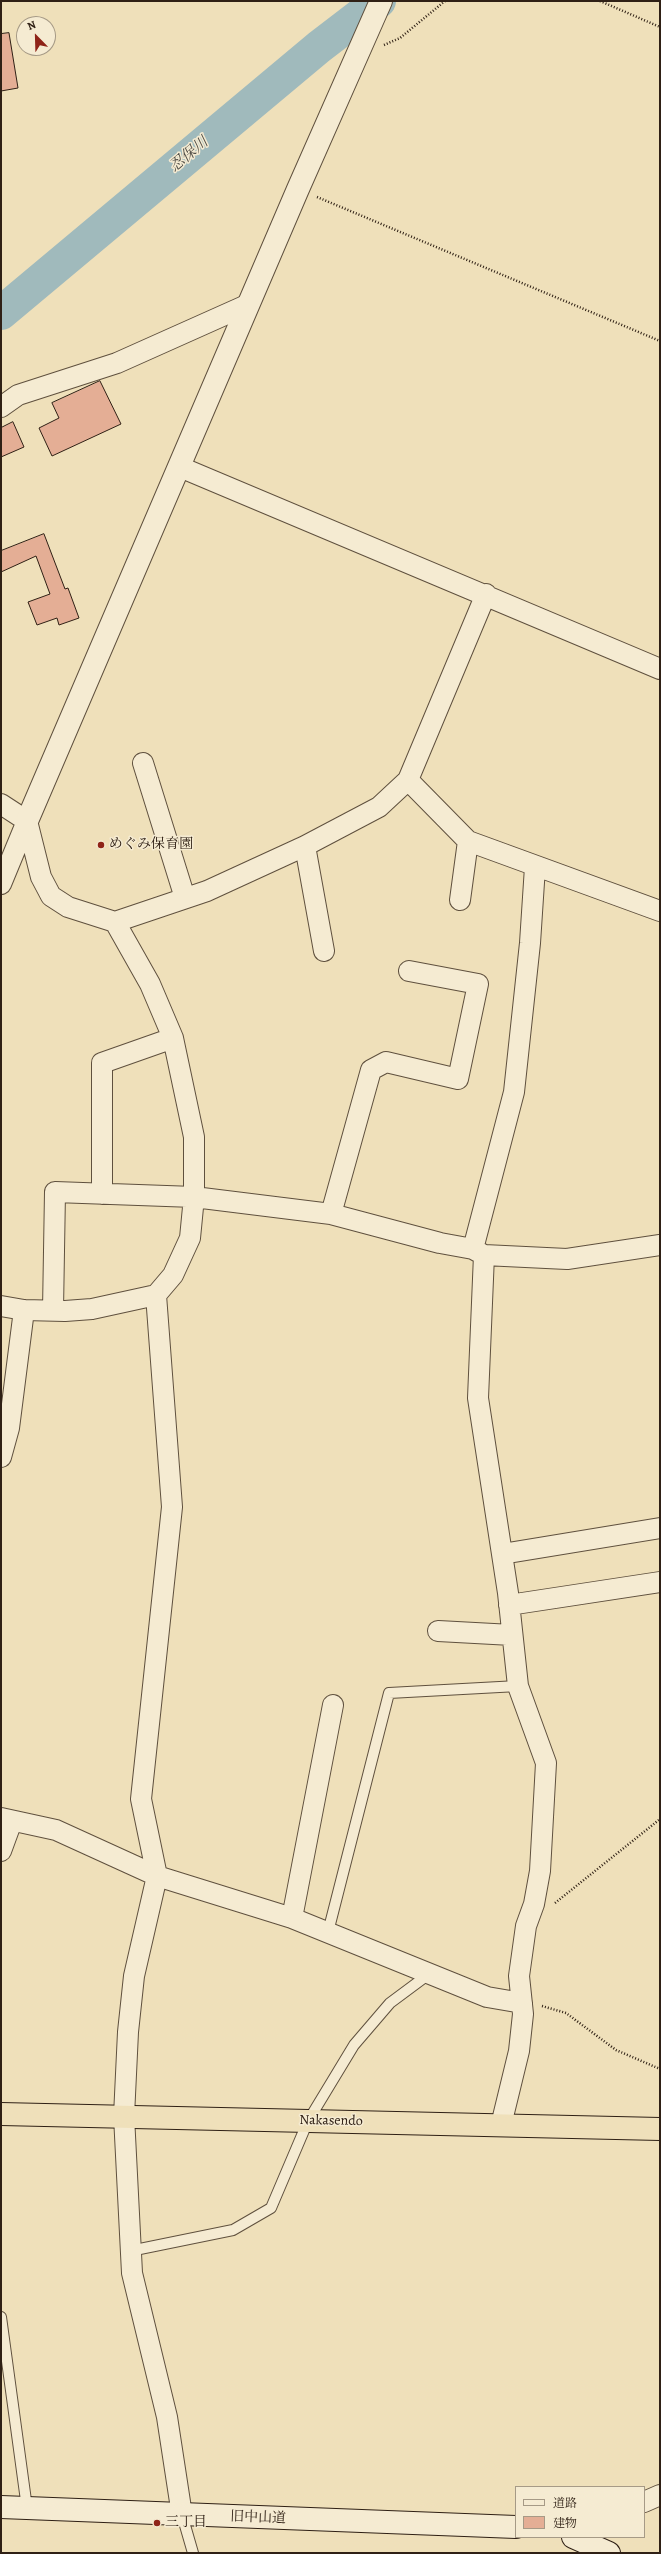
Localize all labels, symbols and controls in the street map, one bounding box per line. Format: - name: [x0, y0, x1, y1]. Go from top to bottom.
- north arrow: [16, 16, 56, 56]
- text: N: [25, 17, 38, 34]
- water label: 忍保川: [166, 134, 212, 176]
- place label: めぐみ保育園: [109, 837, 193, 853]
- marker: めぐみ保育園: [96, 840, 106, 850]
- street label: Nakasendo: [299, 2112, 363, 2130]
- legend: [515, 2486, 645, 2538]
- text: 道路: [553, 2495, 577, 2511]
- street label: 旧中山道: [230, 2509, 286, 2527]
- place label: 三丁目: [165, 2515, 207, 2531]
- text: 建物: [553, 2515, 577, 2531]
- marker: 三丁目: [152, 2518, 162, 2528]

